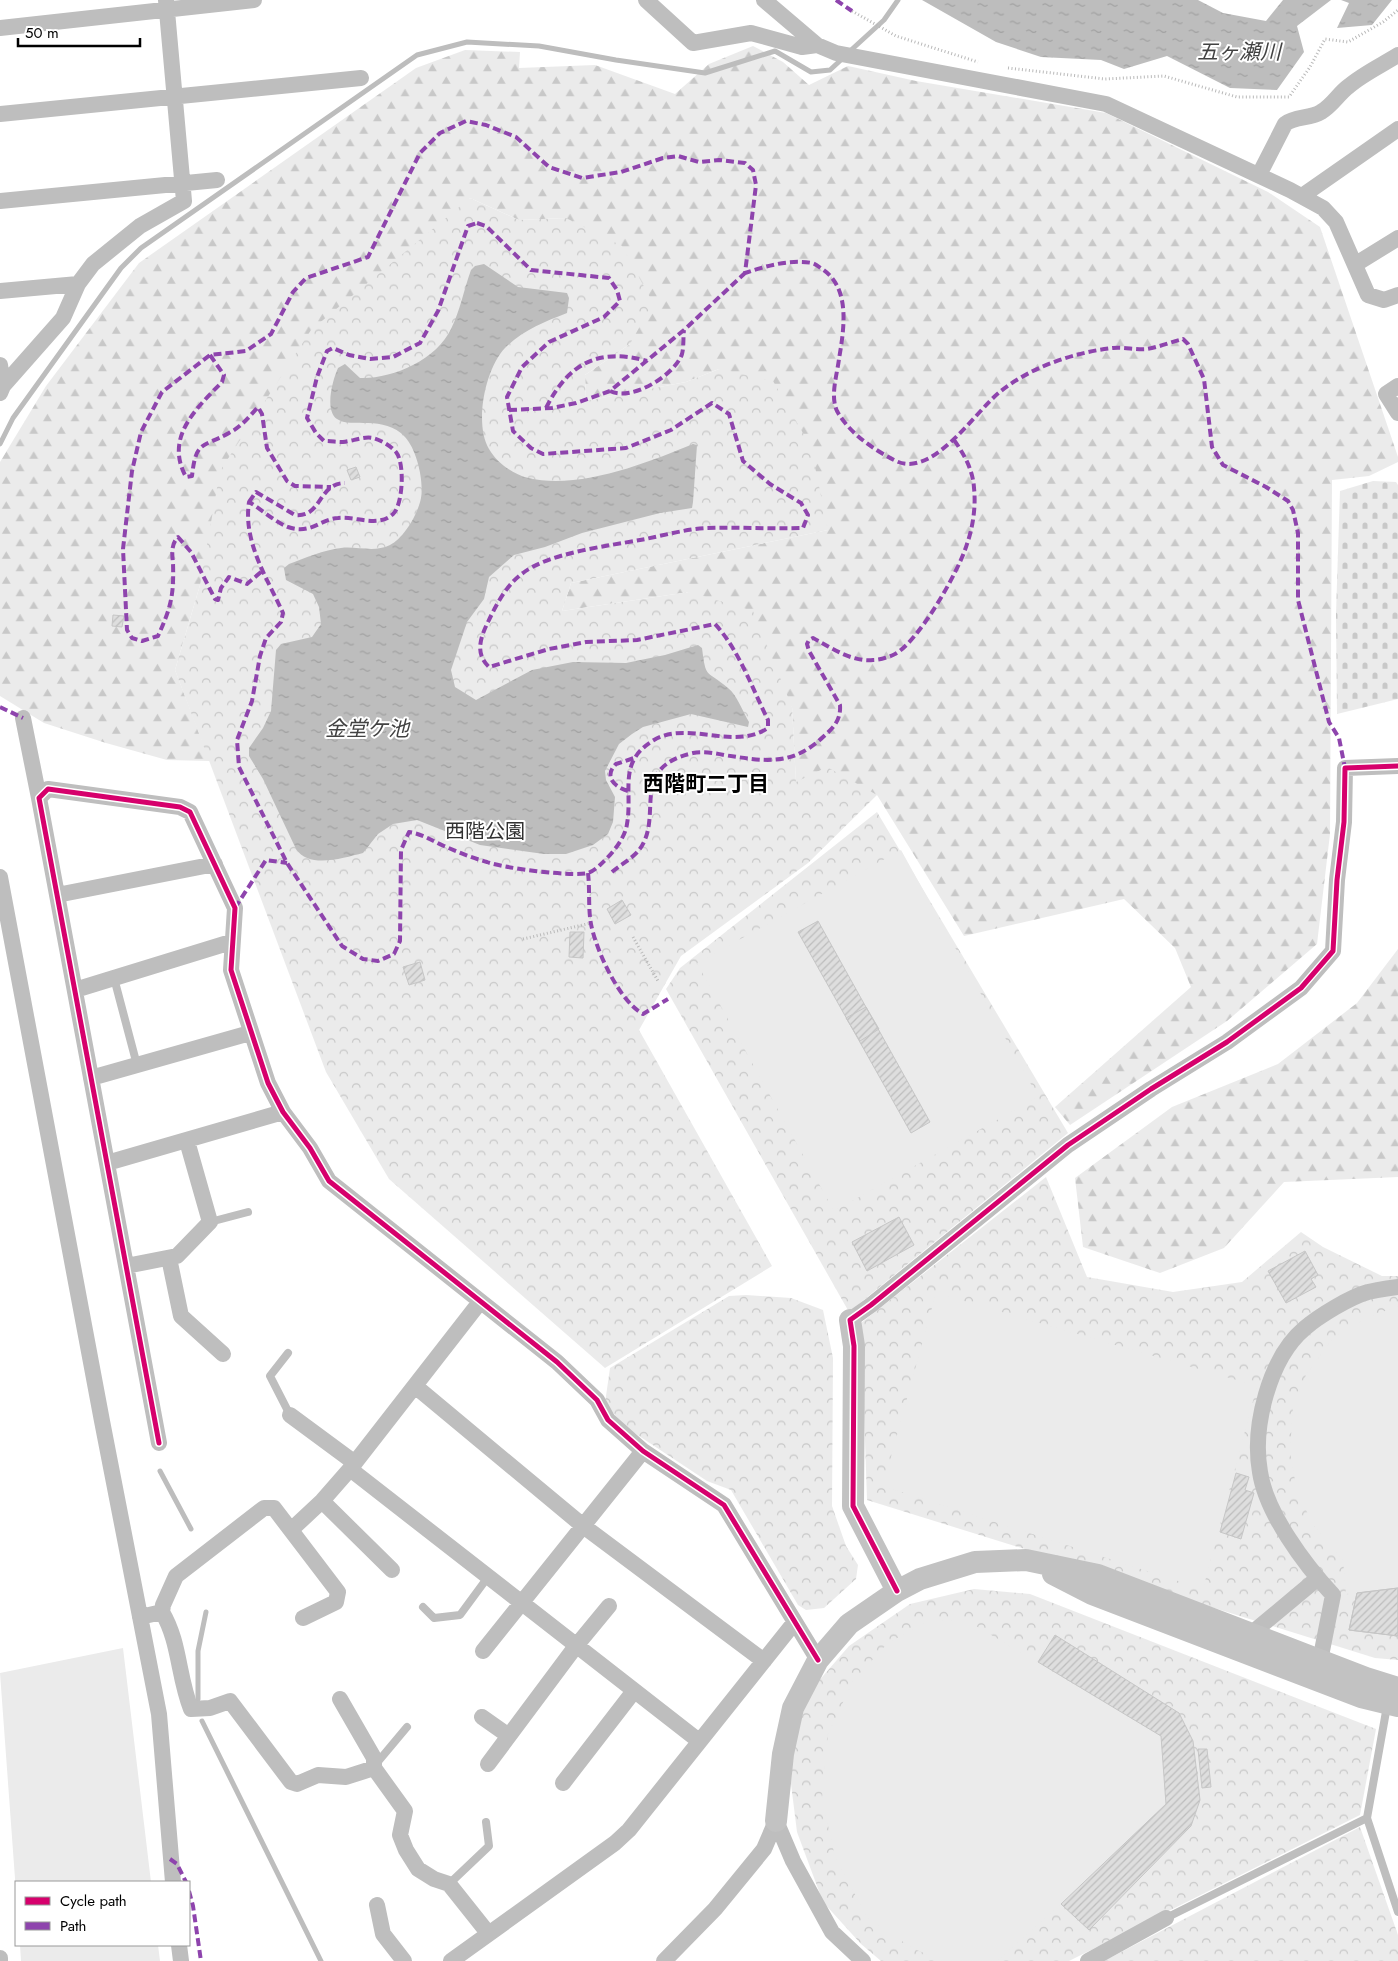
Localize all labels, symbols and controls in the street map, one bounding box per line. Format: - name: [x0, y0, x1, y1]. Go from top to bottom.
- scale bar: [18, 15, 140, 47]
- text: 50 m: [25, 22, 59, 44]
- water label: 五ヶ瀬川: [1197, 37, 1283, 67]
- water label: 金堂ケ池: [325, 714, 411, 744]
- district label: 西階町二丁目: [643, 769, 769, 799]
- park label: 西階公園: [445, 817, 525, 846]
- legend: [15, 1881, 190, 1946]
- text: Cycle path: [60, 1890, 127, 1912]
- text: Path: [60, 1915, 86, 1937]

